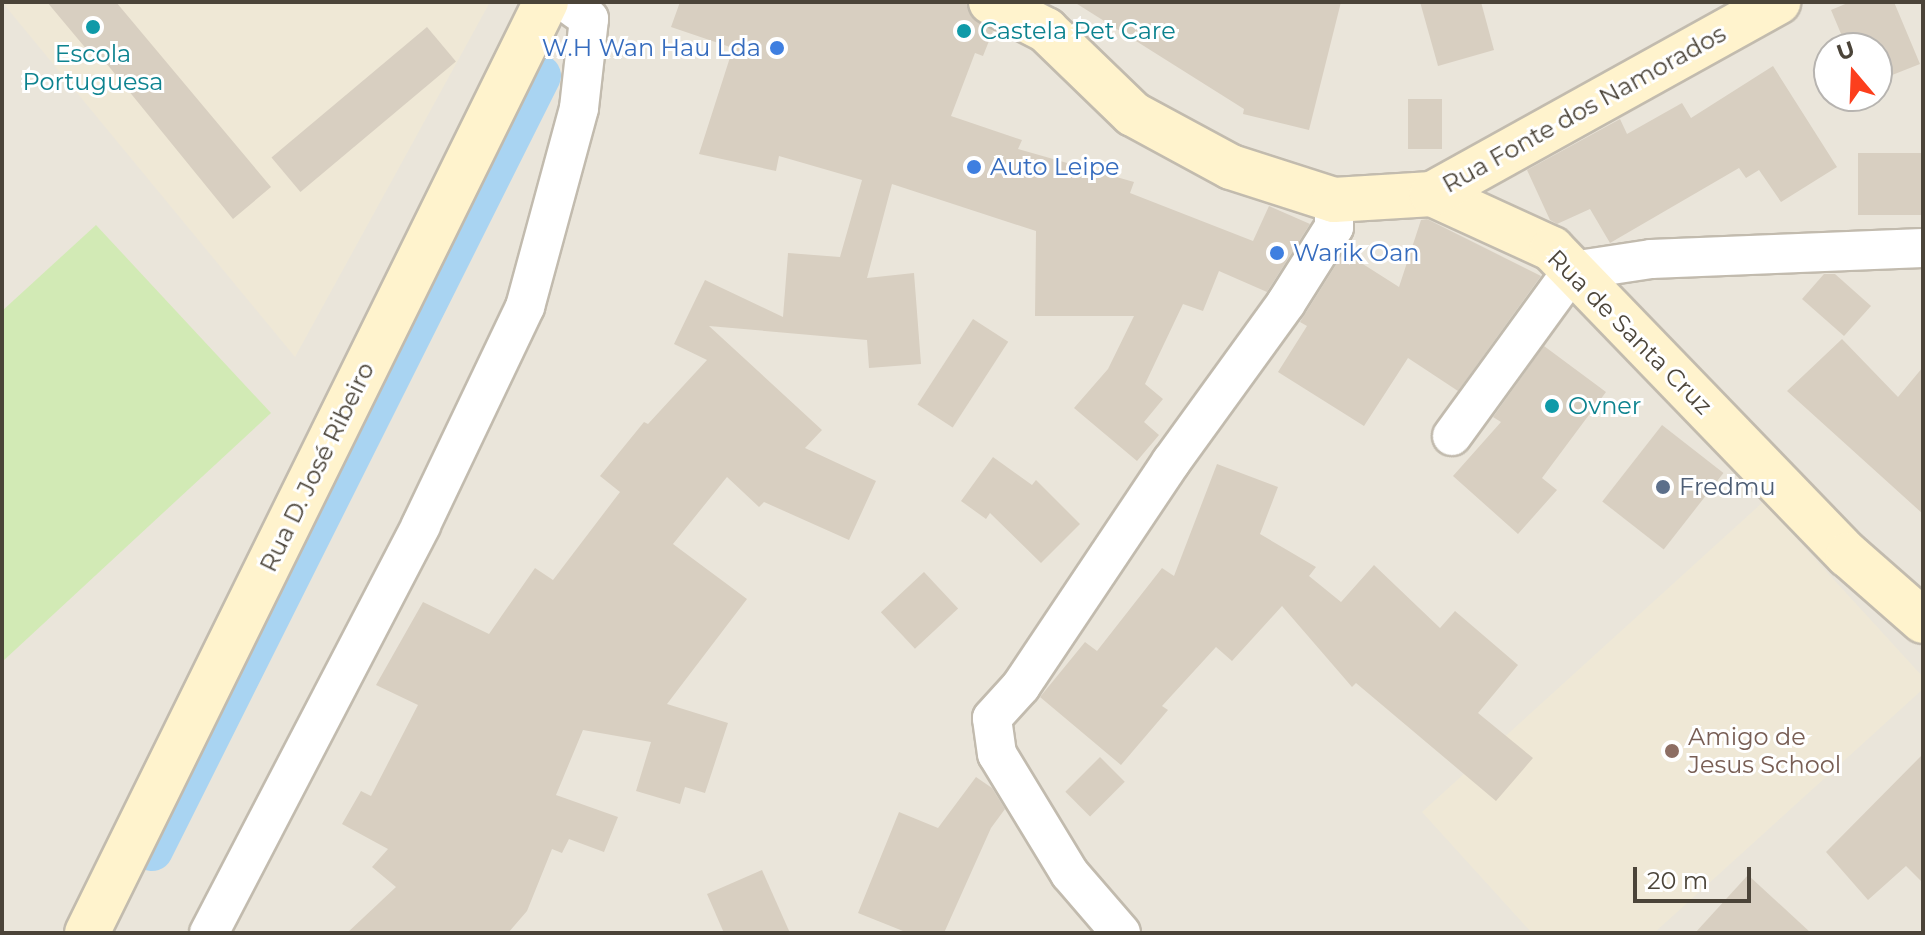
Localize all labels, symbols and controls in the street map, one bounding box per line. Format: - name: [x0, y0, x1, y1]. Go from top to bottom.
- place label: Castela Pet Care: [980, 17, 1176, 45]
- marker: Escola Portuguesa: [84, 18, 102, 36]
- street label: Rua Fonte dos Namorados: [1437, 19, 1731, 199]
- marker: Castela Pet Care: [955, 22, 973, 40]
- north arrow: [1813, 32, 1893, 112]
- place label: W.H Wan Hau Lda: [542, 34, 761, 62]
- text: U: [1833, 35, 1858, 66]
- marker: W.H Wan Hau Lda: [768, 39, 786, 57]
- place label: Escola Portuguesa: [23, 40, 163, 96]
- place label: Auto Leipe: [990, 153, 1119, 181]
- marker: Auto Leipe: [965, 158, 983, 176]
- place label: Warik Oan: [1293, 239, 1420, 267]
- marker: Warik Oan: [1268, 244, 1286, 262]
- street label: Rua de Santa Cruz: [1542, 244, 1718, 420]
- street label: Rua D. José Ribeiro: [254, 357, 380, 577]
- place label: Ovner: [1568, 392, 1641, 420]
- marker: Ovner: [1543, 397, 1561, 415]
- place label: Fredmu: [1679, 473, 1776, 501]
- marker: Fredmu: [1654, 478, 1672, 496]
- place label: Amigo de Jesus School: [1688, 723, 1841, 779]
- marker: Amigo de Jesus School: [1663, 742, 1681, 760]
- scale bar: [1637, 851, 1755, 901]
- text: 20 m: [1647, 866, 1708, 895]

